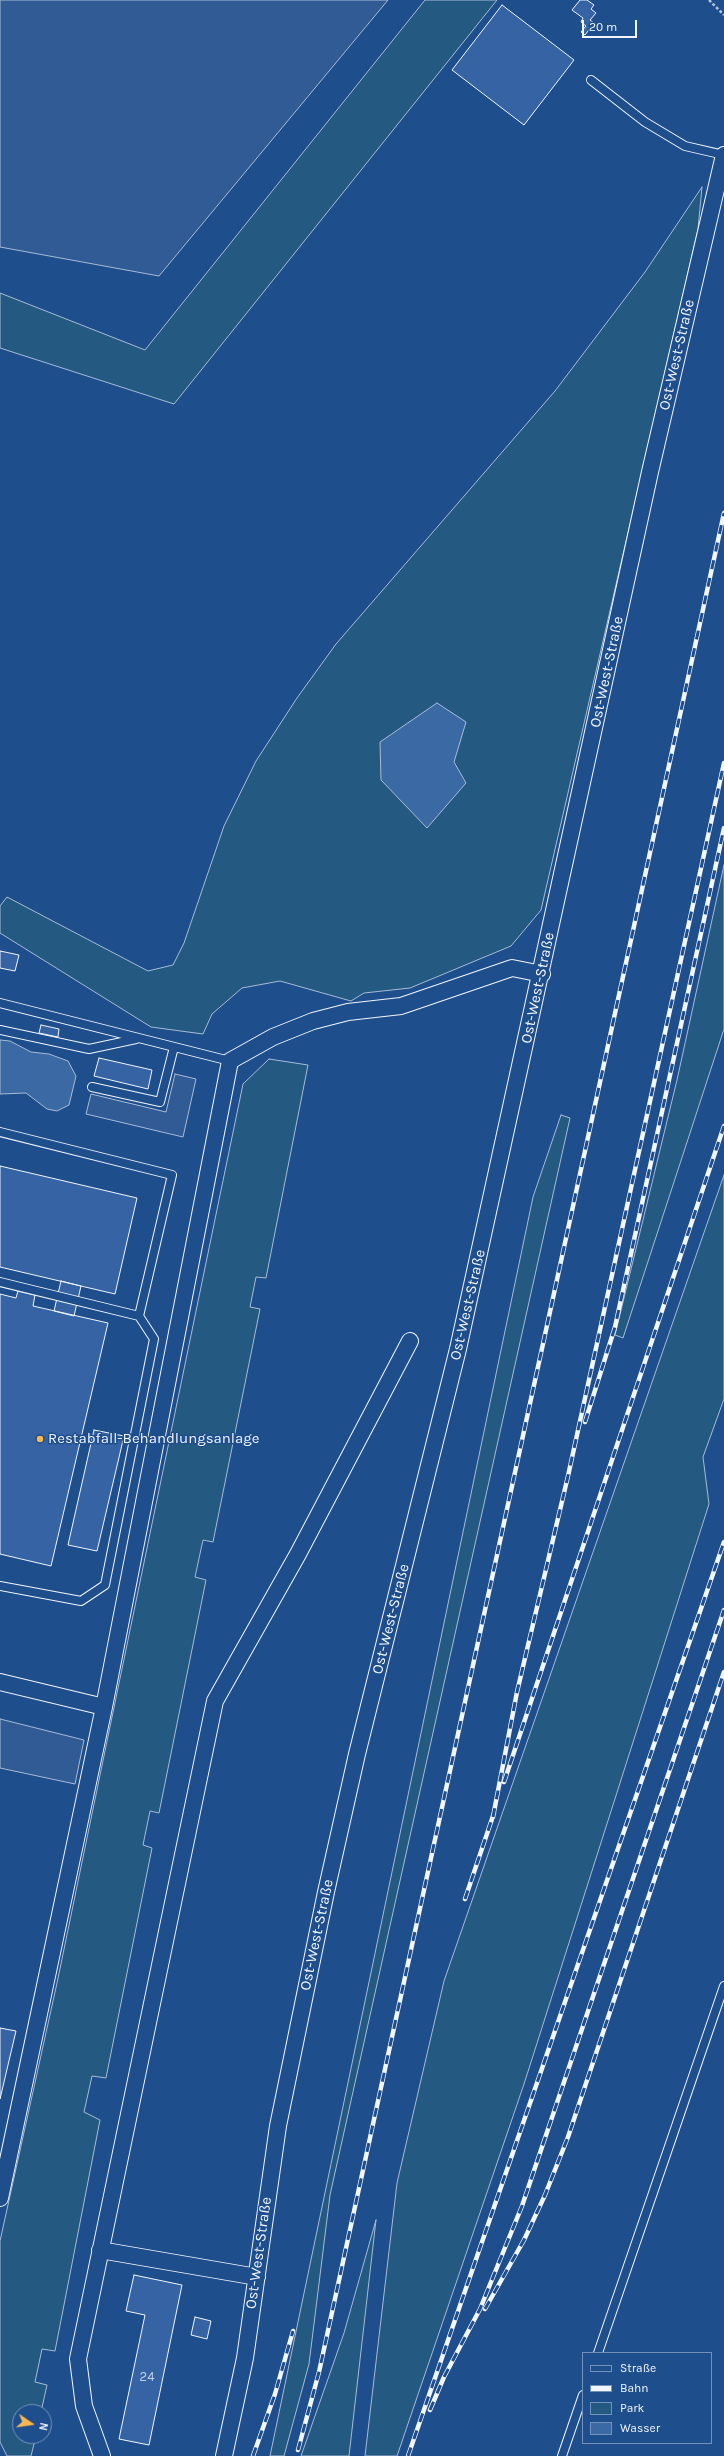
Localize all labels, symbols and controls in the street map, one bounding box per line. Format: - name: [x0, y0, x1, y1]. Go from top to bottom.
- scale bar: [584, 12, 639, 38]
- text: 20 m: [589, 20, 617, 34]
- street label: Ost-West-Straße: [656, 298, 698, 412]
- street label: Ost-West-Straße: [586, 615, 628, 729]
- street label: Ost-West-Straße: [517, 931, 559, 1045]
- street label: Ost-West-Straße: [447, 1248, 489, 1362]
- place label: Restabfall-Behandlungsanlage: [48, 1430, 259, 1448]
- marker: Restabfall-Behandlungsanlage: [35, 1434, 45, 1444]
- street label: Ost-West-Straße: [369, 1562, 413, 1676]
- street label: Ost-West-Straße: [296, 1878, 338, 1992]
- street label: Ost-West-Straße: [242, 2196, 276, 2310]
- legend: [582, 2352, 712, 2444]
- text: Straße: [620, 2361, 656, 2375]
- house number: 24: [140, 2369, 154, 2385]
- text: Bahn: [620, 2381, 649, 2395]
- text: Park: [620, 2401, 644, 2415]
- north arrow: [12, 2404, 52, 2444]
- text: N: [36, 2421, 50, 2432]
- text: Wasser: [620, 2421, 660, 2435]

